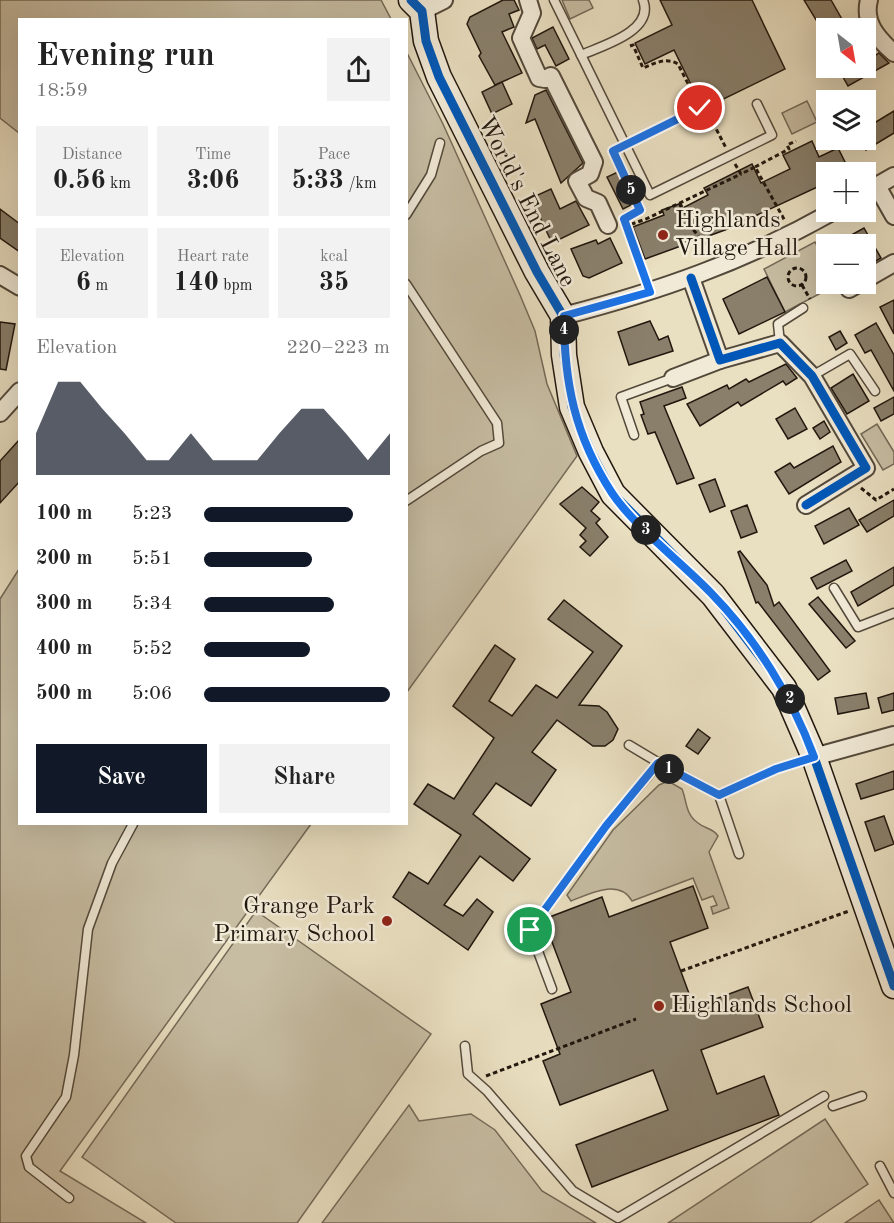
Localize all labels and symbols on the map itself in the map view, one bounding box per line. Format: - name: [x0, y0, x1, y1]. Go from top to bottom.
- north arrow: [816, 18, 876, 78]
- pin: [674, 82, 725, 133]
- street label: World's End Lane: [473, 113, 579, 291]
- pin: 5: [616, 175, 646, 205]
- place label: Highlands Village Hall: [675, 209, 798, 261]
- marker: Highlands Village Hall: [656, 228, 670, 242]
- pin: 4: [549, 315, 579, 345]
- pin: 3: [631, 515, 661, 545]
- pin: 2: [775, 684, 805, 714]
- pin: 1: [654, 754, 684, 784]
- place label: Grange Park Primary School: [213, 895, 375, 947]
- pin: [504, 904, 555, 955]
- marker: Grange Park Primary School: [380, 914, 394, 928]
- place label: Highlands School: [671, 994, 852, 1018]
- marker: Highlands School: [652, 999, 666, 1013]

